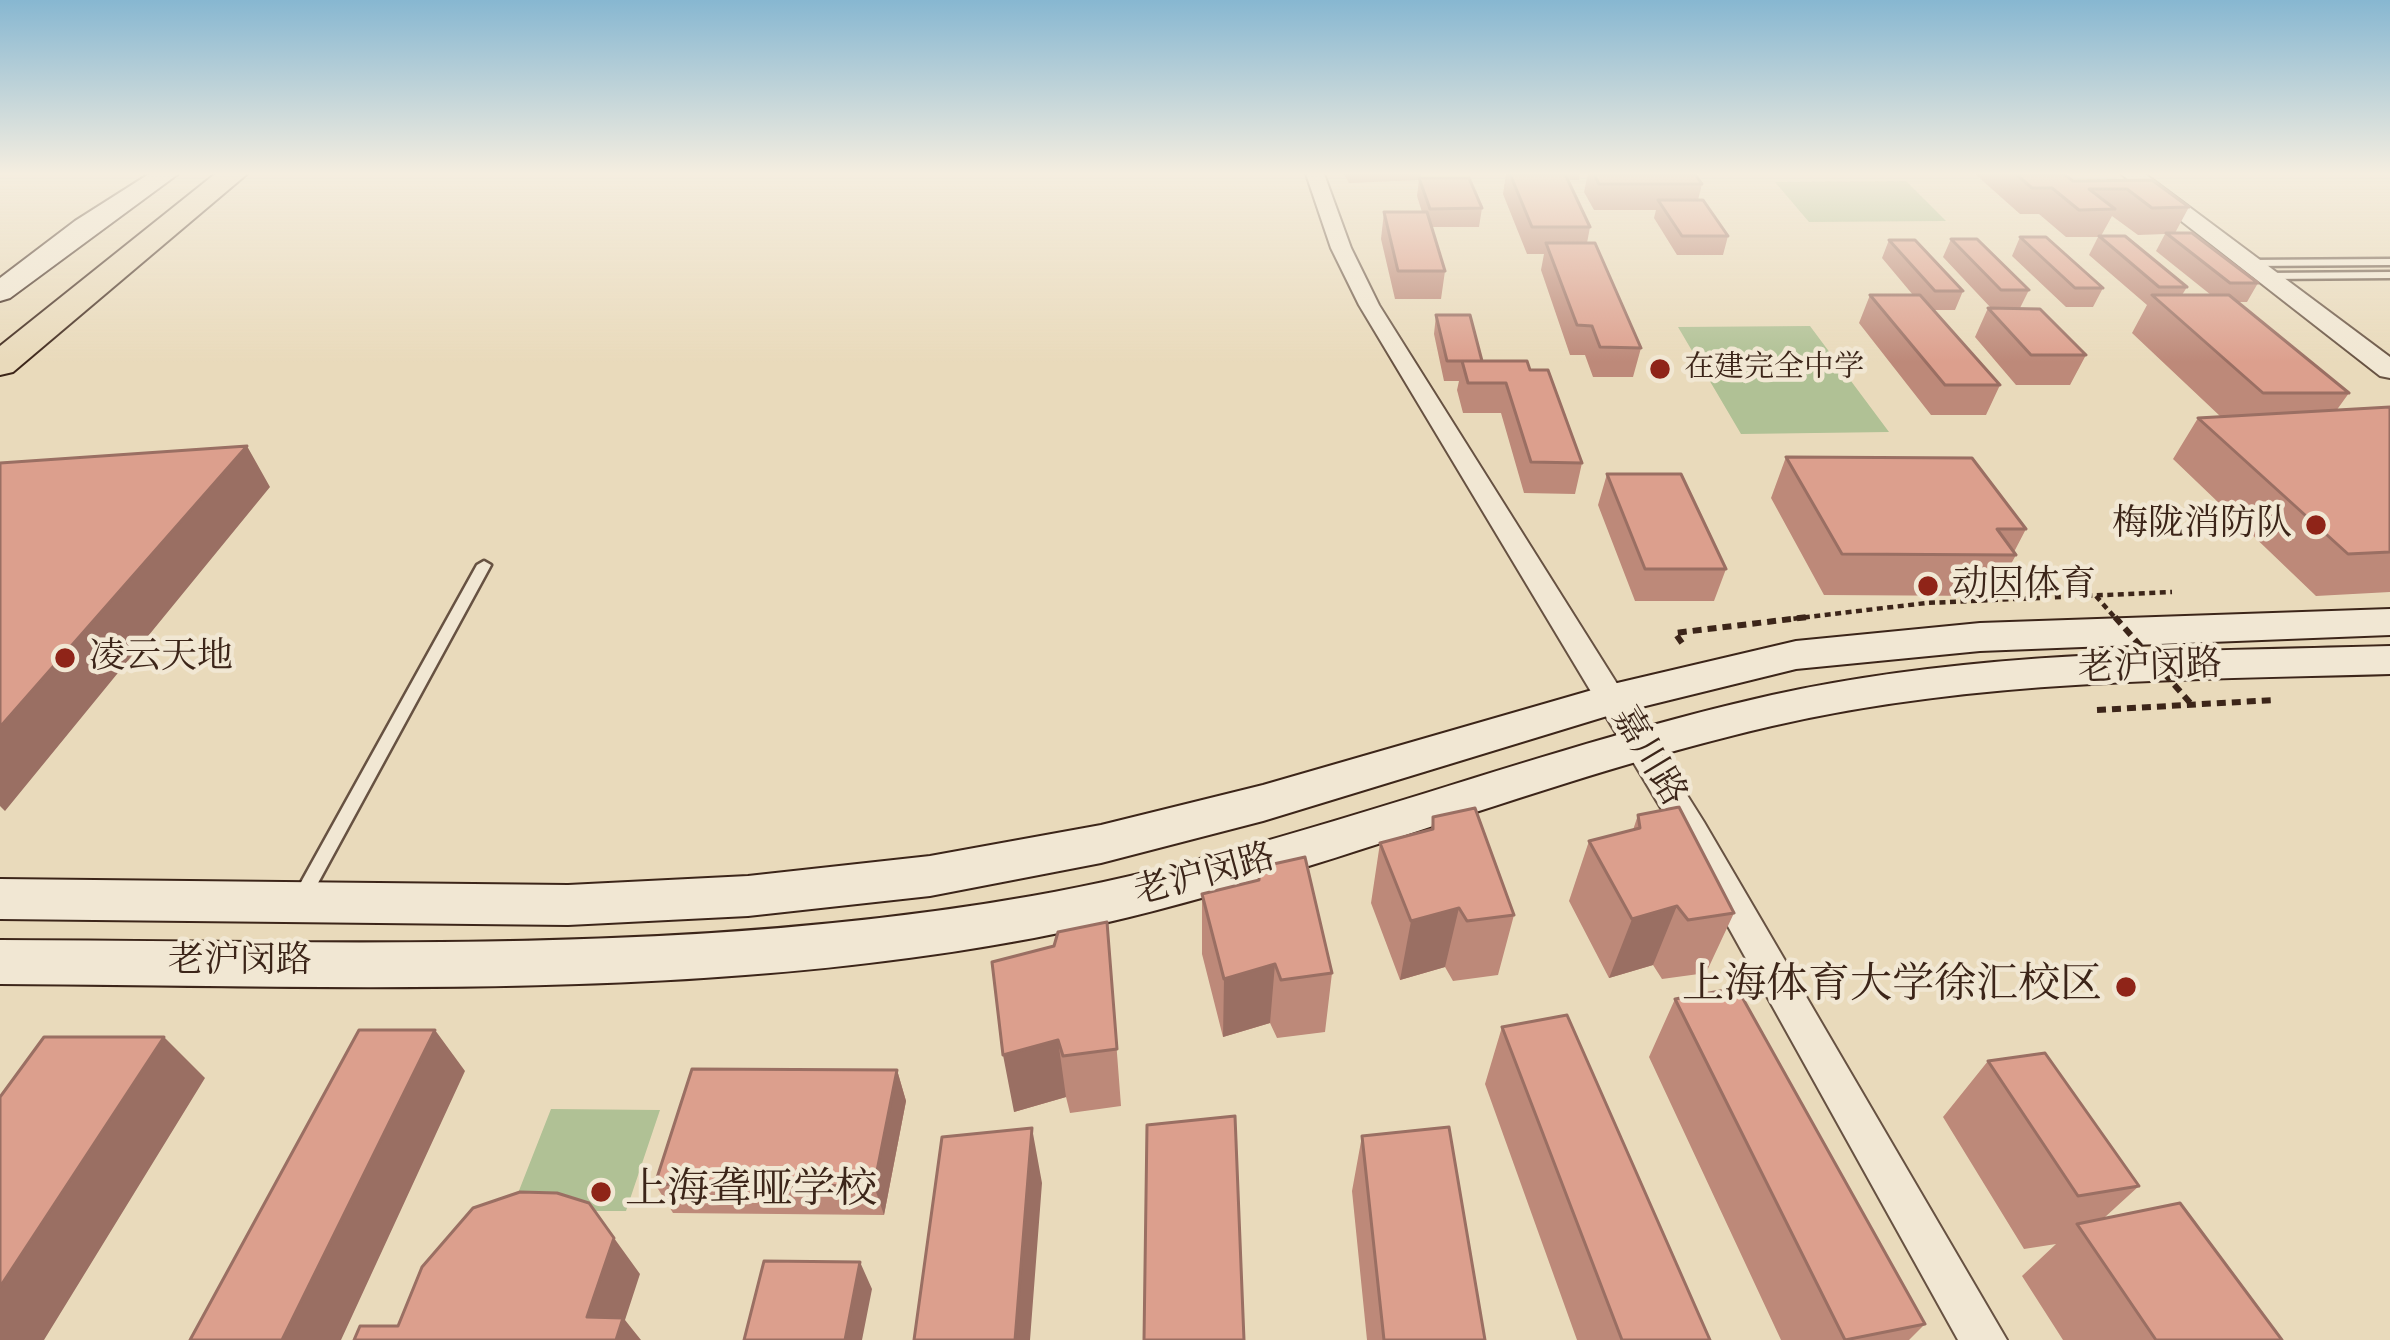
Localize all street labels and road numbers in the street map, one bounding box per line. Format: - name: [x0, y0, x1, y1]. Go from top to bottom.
- street label: 老沪闵路: [2077, 644, 2223, 692]
- street label: 嘉川路: [1602, 700, 1694, 814]
- street label: 老沪闵路: [1130, 837, 1280, 915]
- street label: 老沪闵路: [168, 940, 312, 984]

